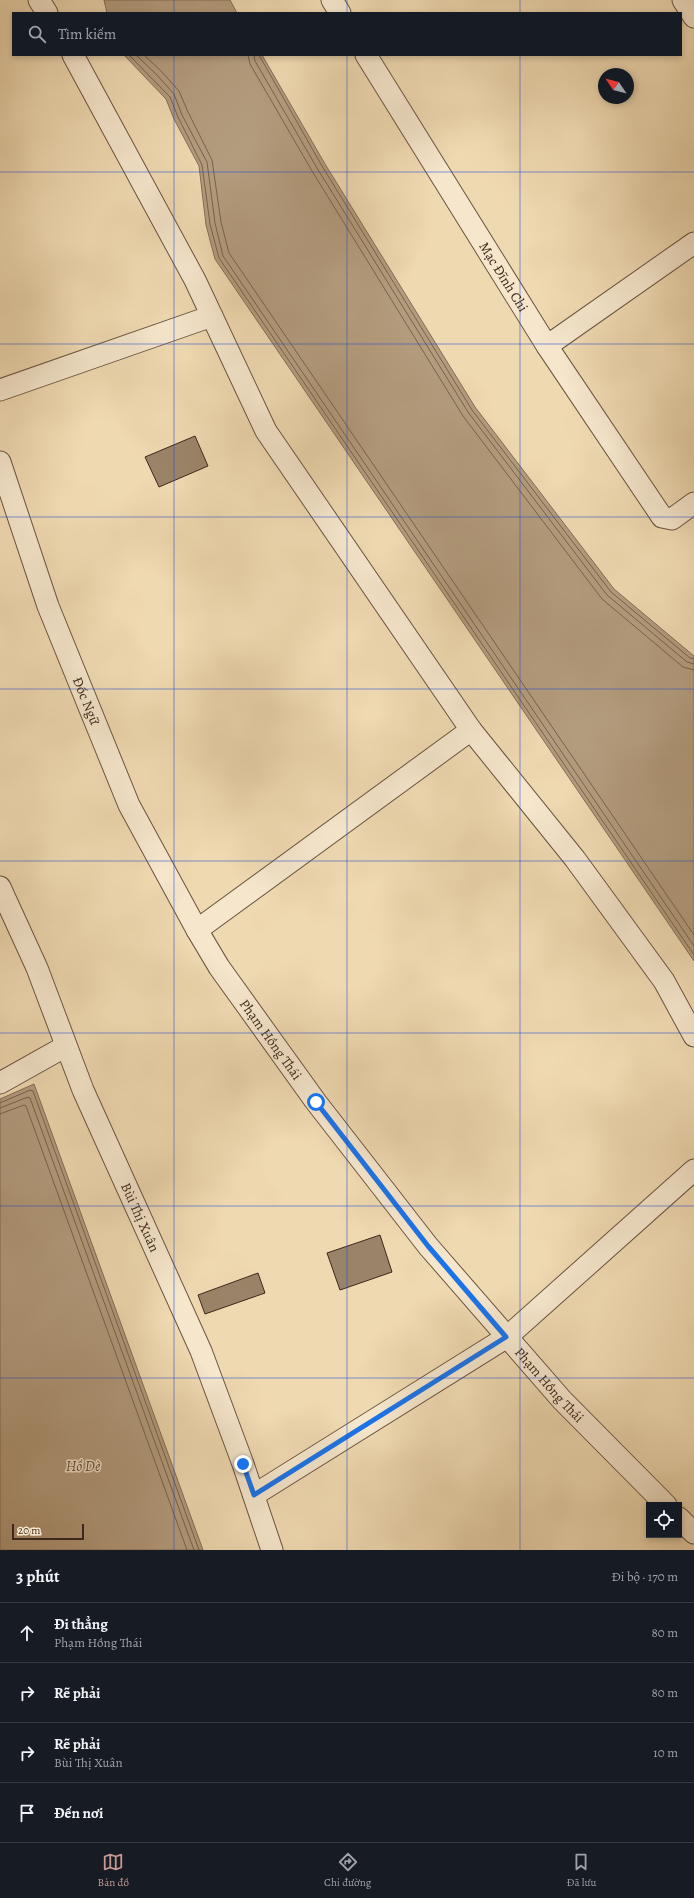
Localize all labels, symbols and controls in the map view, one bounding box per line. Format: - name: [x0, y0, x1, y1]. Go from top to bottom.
- search box: [12, 12, 682, 56]
- icon: search: [26, 23, 48, 45]
- text: Tìm kiếm: [58, 24, 116, 44]
- north arrow: [598, 68, 634, 104]
- street label: Mạc Đĩnh Chi: [475, 238, 533, 315]
- street label: Đốc Ngữ: [68, 674, 105, 728]
- street label: Phạm Hồng Thái: [235, 995, 306, 1084]
- route start: [307, 1093, 325, 1111]
- street label: Bùi Thị Xuân: [117, 1180, 165, 1255]
- street label: Phạm Hồng Thái: [511, 1343, 588, 1427]
- route end: [234, 1455, 252, 1473]
- water label: Hồ Dè: [66, 1456, 101, 1476]
- map controls: [646, 1502, 682, 1538]
- button: locate: [646, 1502, 682, 1538]
- scale bar: [12, 1522, 84, 1541]
- text: 20 m: [18, 1523, 40, 1538]
- text: 3 phút: [16, 1565, 60, 1588]
- text: Đi bộ · 170 m: [611, 1568, 678, 1585]
- text: Đi thẳng: [54, 1614, 108, 1634]
- icon: ahead: [16, 1622, 38, 1644]
- text: 80 m: [651, 1624, 678, 1641]
- text: Phạm Hồng Thái: [54, 1634, 142, 1651]
- icon: right: [16, 1682, 38, 1704]
- text: Rẽ phải: [54, 1683, 100, 1703]
- text: 80 m: [651, 1684, 678, 1701]
- text: Rẽ phải: [54, 1734, 100, 1754]
- icon: right: [16, 1742, 38, 1764]
- text: 10 m: [653, 1744, 678, 1761]
- text: Bùi Thị Xuân: [54, 1754, 123, 1771]
- icon: arrive: [16, 1802, 38, 1824]
- text: Đến nơi: [54, 1803, 103, 1823]
- tab: Bản đồ: [98, 1851, 129, 1890]
- tab: Chỉ đường: [324, 1851, 371, 1890]
- tab: Đã lưu: [567, 1851, 596, 1890]

